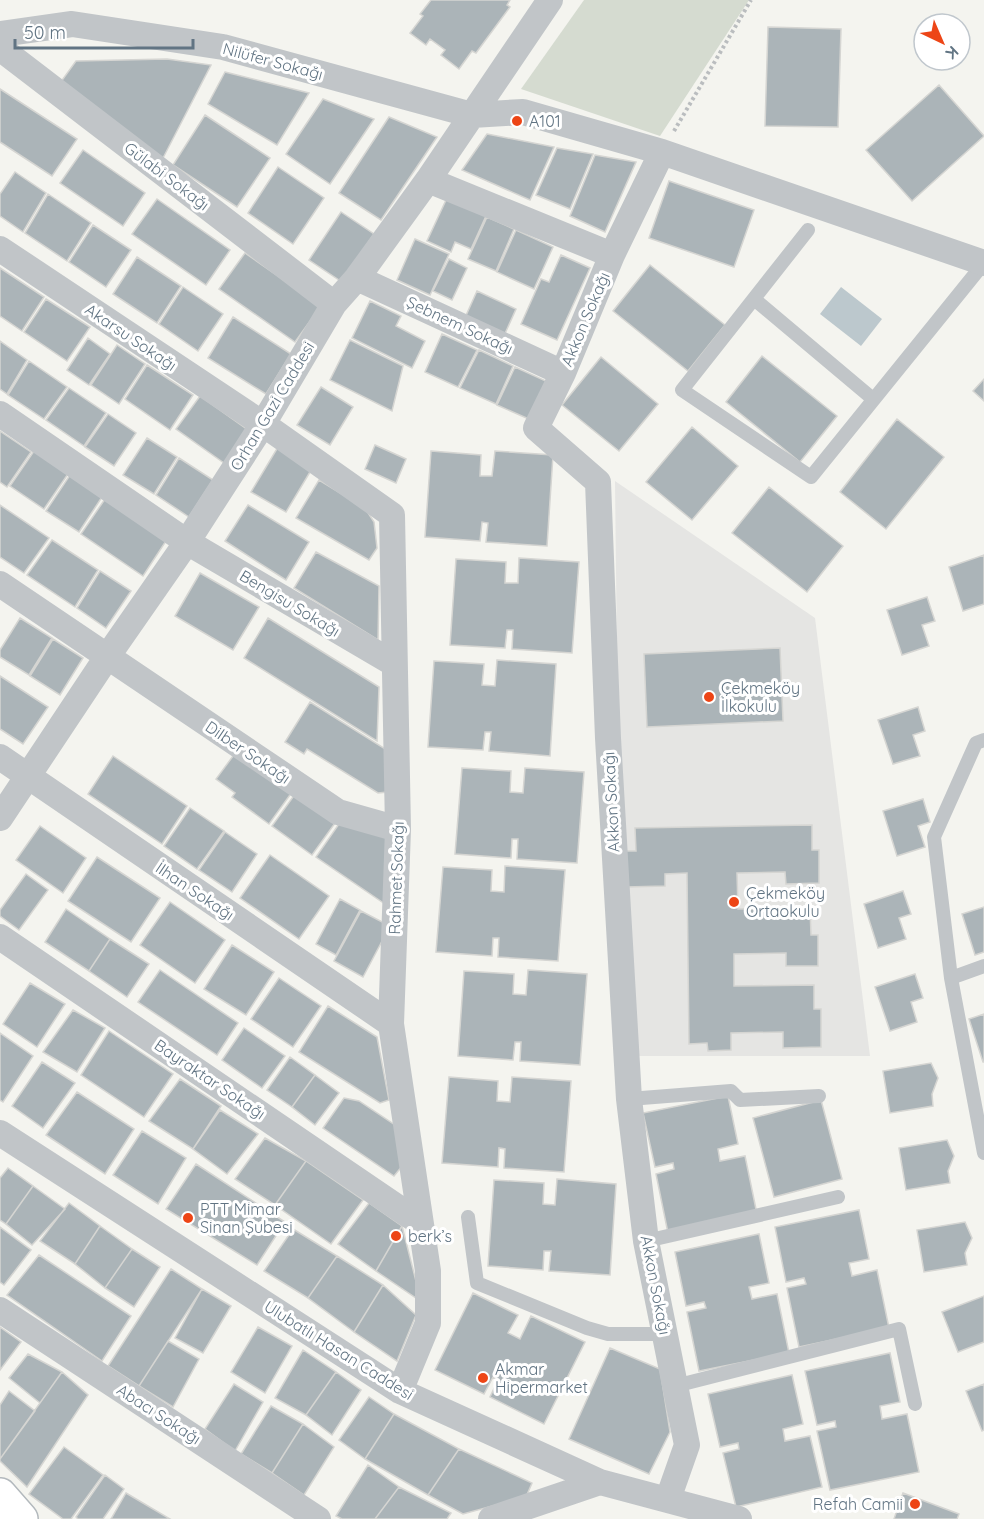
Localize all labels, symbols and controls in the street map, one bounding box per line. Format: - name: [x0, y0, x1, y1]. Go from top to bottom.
- scale bar: [15, 12, 194, 50]
- north arrow: [912, 12, 972, 72]
- text: 50 m: [24, 21, 66, 44]
- street label: Nilüfer Sokağı: [221, 38, 325, 84]
- text: K: [942, 42, 963, 64]
- place label: A101: [529, 111, 561, 131]
- marker: A101: [510, 114, 524, 128]
- street label: Gülabi Sokağı: [121, 138, 213, 214]
- street label: Akkon Sokağı: [556, 269, 614, 369]
- street label: Şebnem Sokağı: [404, 292, 516, 358]
- street label: Akarsu Sokağı: [81, 299, 181, 375]
- street label: Orhan Gazi Caddesi: [226, 338, 318, 474]
- street label: Bengisu Sokağı: [236, 565, 344, 641]
- place label: Çekmeköy İlkokulu: [721, 678, 800, 716]
- marker: Çekmeköy İlkokulu: [702, 690, 716, 704]
- street label: Dilber Sokağı: [202, 716, 294, 788]
- street label: Akkon Sokağı: [598, 751, 624, 853]
- street label: Rahmet Sokağı: [384, 821, 408, 935]
- street label: İlhan Sokağı: [152, 857, 238, 925]
- place label: Çekmeköy Ortaokulu: [746, 883, 825, 921]
- marker: Çekmeköy Ortaokulu: [727, 895, 741, 909]
- street label: Bayraktar Sokağı: [151, 1035, 269, 1123]
- place label: PTT Mimar Sinan Şubesi: [200, 1199, 293, 1237]
- marker: PTT Mimar Sinan Şubesi: [181, 1211, 195, 1225]
- place label: berk’s: [408, 1226, 452, 1246]
- marker: berk’s: [389, 1229, 403, 1243]
- street label: Akkon Sokağı: [637, 1234, 675, 1336]
- street label: Ulubatlı Hasan Caddesi: [261, 1296, 417, 1404]
- place label: Akmar Hipermarket: [495, 1359, 588, 1397]
- marker: Akmar Hipermarket: [476, 1371, 490, 1385]
- street label: Abacı Sokağı: [113, 1379, 205, 1449]
- place label: Refah Camii: [813, 1494, 903, 1514]
- marker: Refah Camii: [908, 1497, 922, 1511]

